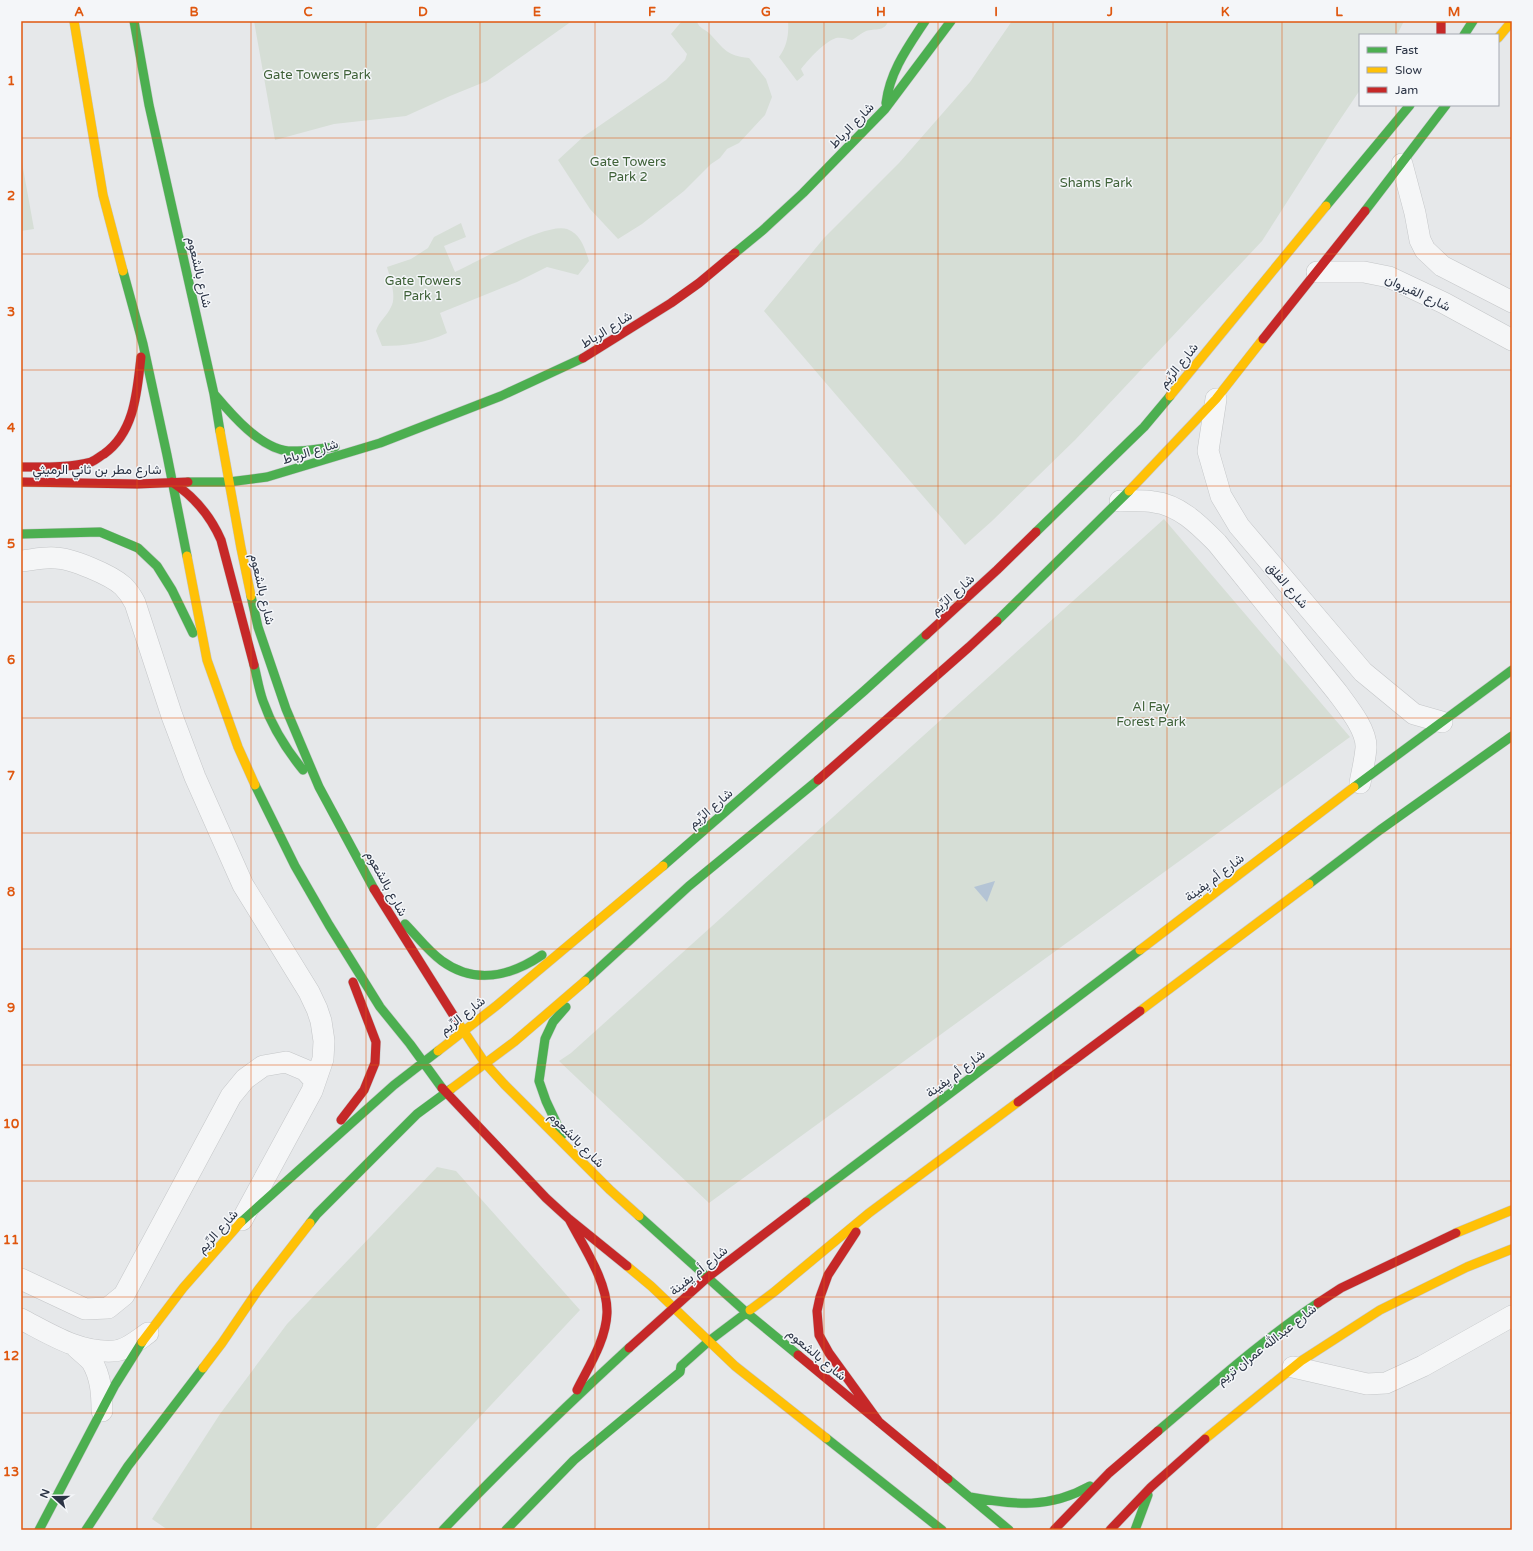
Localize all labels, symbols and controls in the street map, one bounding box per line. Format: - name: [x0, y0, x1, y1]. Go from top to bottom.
- text: A: [74, 4, 84, 20]
- text: B: [189, 4, 199, 20]
- text: C: [303, 4, 313, 20]
- text: D: [418, 4, 428, 20]
- text: E: [533, 4, 541, 20]
- text: F: [648, 4, 656, 20]
- text: G: [761, 4, 771, 20]
- text: H: [876, 4, 886, 20]
- text: I: [994, 4, 998, 20]
- text: J: [1106, 4, 1113, 20]
- text: K: [1221, 4, 1230, 20]
- text: L: [1335, 4, 1343, 20]
- text: M: [1448, 4, 1460, 20]
- legend: [1359, 34, 1499, 106]
- text: Fast: [1395, 43, 1419, 57]
- text: Slow: [1395, 63, 1422, 77]
- park label: Gate Towers Park: [263, 67, 371, 83]
- text: 1: [7, 73, 15, 89]
- text: Jam: [1395, 83, 1418, 97]
- street label: شارع الرباط: [826, 99, 878, 153]
- park label: Gate Towers Park 2: [590, 154, 666, 185]
- park label: Shams Park: [1060, 175, 1132, 191]
- text: 2: [7, 188, 15, 204]
- street label: شارع بالشعوم: [182, 235, 215, 310]
- street label: شارع القيروان: [1382, 271, 1453, 316]
- park label: Gate Towers Park 1: [385, 273, 461, 304]
- text: 3: [7, 304, 15, 320]
- street label: شارع الرباط: [578, 308, 636, 353]
- street label: شارع الرِّيم: [1156, 340, 1203, 392]
- text: 4: [7, 420, 16, 436]
- street label: شارع الرباط: [280, 436, 341, 469]
- street label: شارع مطر بن ثاني الرميثي: [33, 462, 161, 480]
- text: 5: [7, 536, 15, 552]
- street label: شارع بالشعوم: [245, 552, 278, 627]
- street label: شارع الفلق: [1262, 559, 1312, 613]
- street label: شارع الرِّيم: [927, 571, 979, 619]
- text: 6: [7, 652, 15, 668]
- park label: Al Fay Forest Park: [1116, 699, 1186, 730]
- text: 7: [7, 768, 15, 784]
- street label: شارع الرِّيم: [685, 785, 737, 833]
- street label: شارع بالشعوم: [361, 848, 411, 920]
- street label: شارع أم يِفينة: [1182, 850, 1249, 907]
- text: 8: [7, 884, 15, 900]
- street label: شارع الرِّيم: [437, 993, 489, 1039]
- text: 9: [7, 1000, 15, 1016]
- street label: شارع أم يِفينة: [923, 1046, 990, 1103]
- street label: شارع بالشعوم: [544, 1108, 608, 1172]
- text: 10: [3, 1116, 19, 1132]
- street label: شارع الرِّيم: [194, 1206, 242, 1258]
- text: 11: [3, 1232, 19, 1248]
- street label: شارع أم يِفينة: [666, 1243, 732, 1301]
- street label: شارع عبدالله عمران تريم: [1213, 1301, 1320, 1390]
- street label: شارع بالشعوم: [783, 1325, 849, 1385]
- text: 12: [3, 1348, 19, 1364]
- text: 13: [3, 1464, 19, 1480]
- north arrow: [34, 1477, 74, 1517]
- text: N: [37, 1487, 53, 1500]

